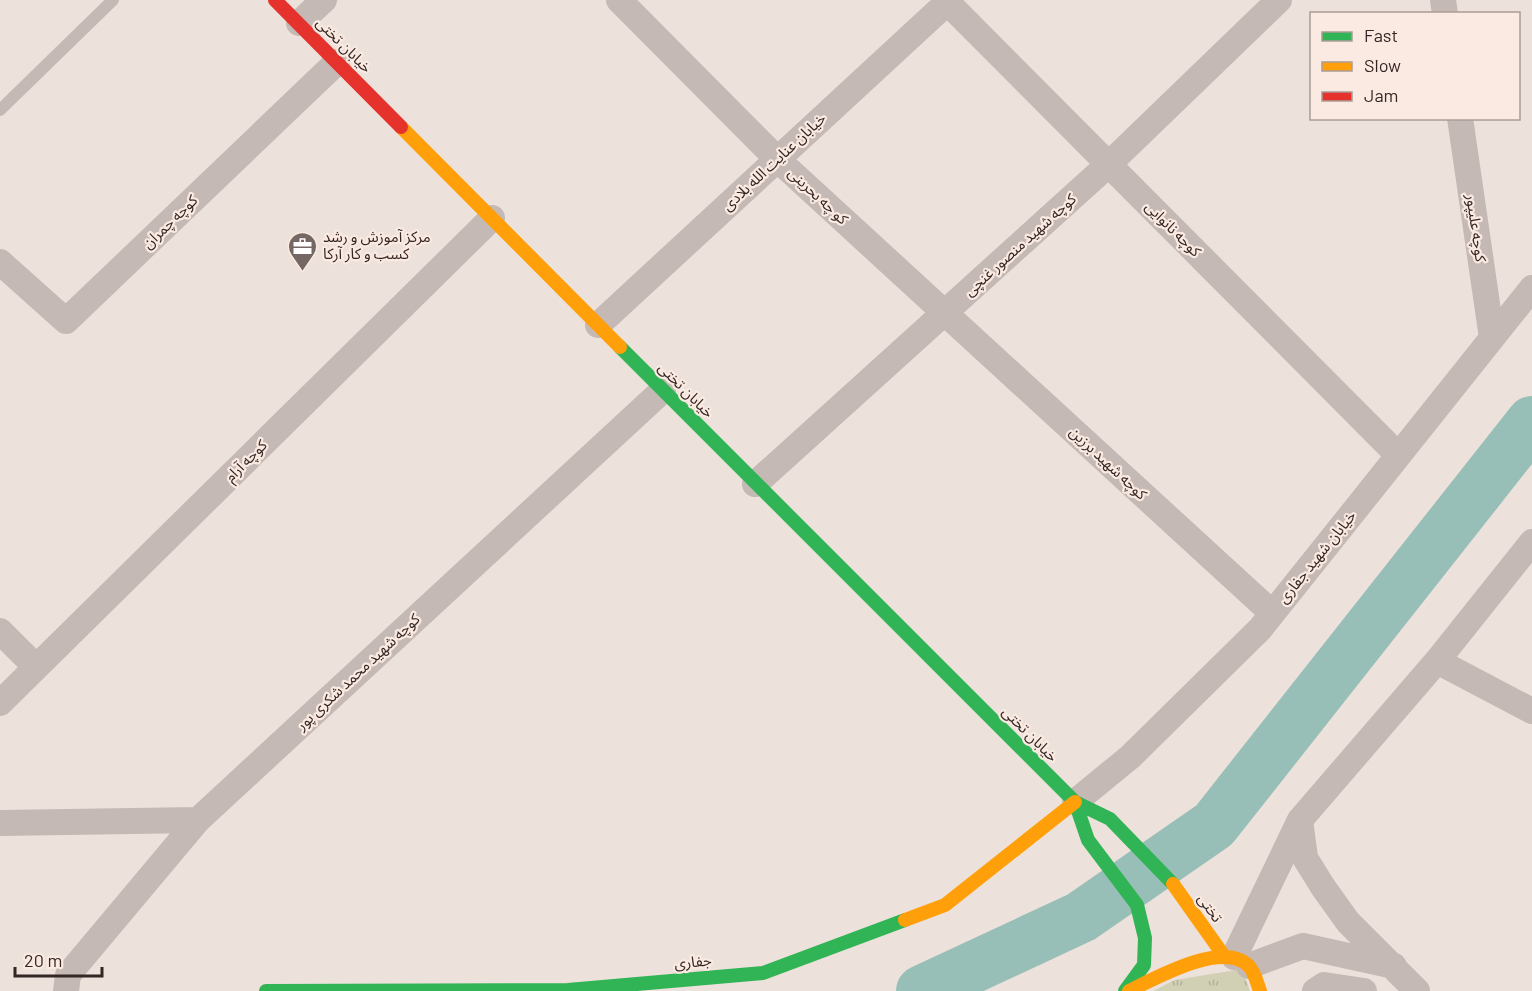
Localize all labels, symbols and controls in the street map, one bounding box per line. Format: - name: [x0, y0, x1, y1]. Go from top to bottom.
- legend: [1310, 12, 1520, 120]
- street label: خیابان تختی: [312, 13, 376, 77]
- text: Fast: [1364, 24, 1398, 46]
- text: Slow: [1364, 54, 1401, 76]
- text: Jam: [1364, 84, 1398, 106]
- street label: خیابان عنایت الله بلادی: [718, 108, 830, 215]
- street label: کو چه بحرینی: [784, 163, 853, 230]
- street label: کوچه شهید منصور غنچی: [960, 189, 1081, 301]
- street label: کوچه چمران: [138, 190, 202, 253]
- street label: کوچه علیپور: [1461, 192, 1491, 264]
- street label: کوچه نانوایی: [1141, 197, 1206, 262]
- place label: مرکز آموزش و رشد کسب و کار آرکا: [323, 227, 431, 263]
- office icon: مرکز آموزش و رشد کسب و کار آرکا: [286, 230, 318, 272]
- street label: خیابان تختی: [654, 358, 718, 422]
- street label: کوچه شهید برزین: [1065, 422, 1152, 505]
- street label: کوچه آرام: [221, 435, 273, 487]
- street label: خیابان شهید جفاری: [1273, 506, 1360, 607]
- street label: کوچه شهید محمد شکری پور: [291, 609, 425, 735]
- street label: خیابان تختی: [998, 702, 1062, 766]
- street label: تختی: [1194, 890, 1227, 926]
- scale bar: [15, 940, 102, 978]
- text: 20 m: [24, 949, 62, 971]
- street label: جفاری: [673, 950, 713, 973]

